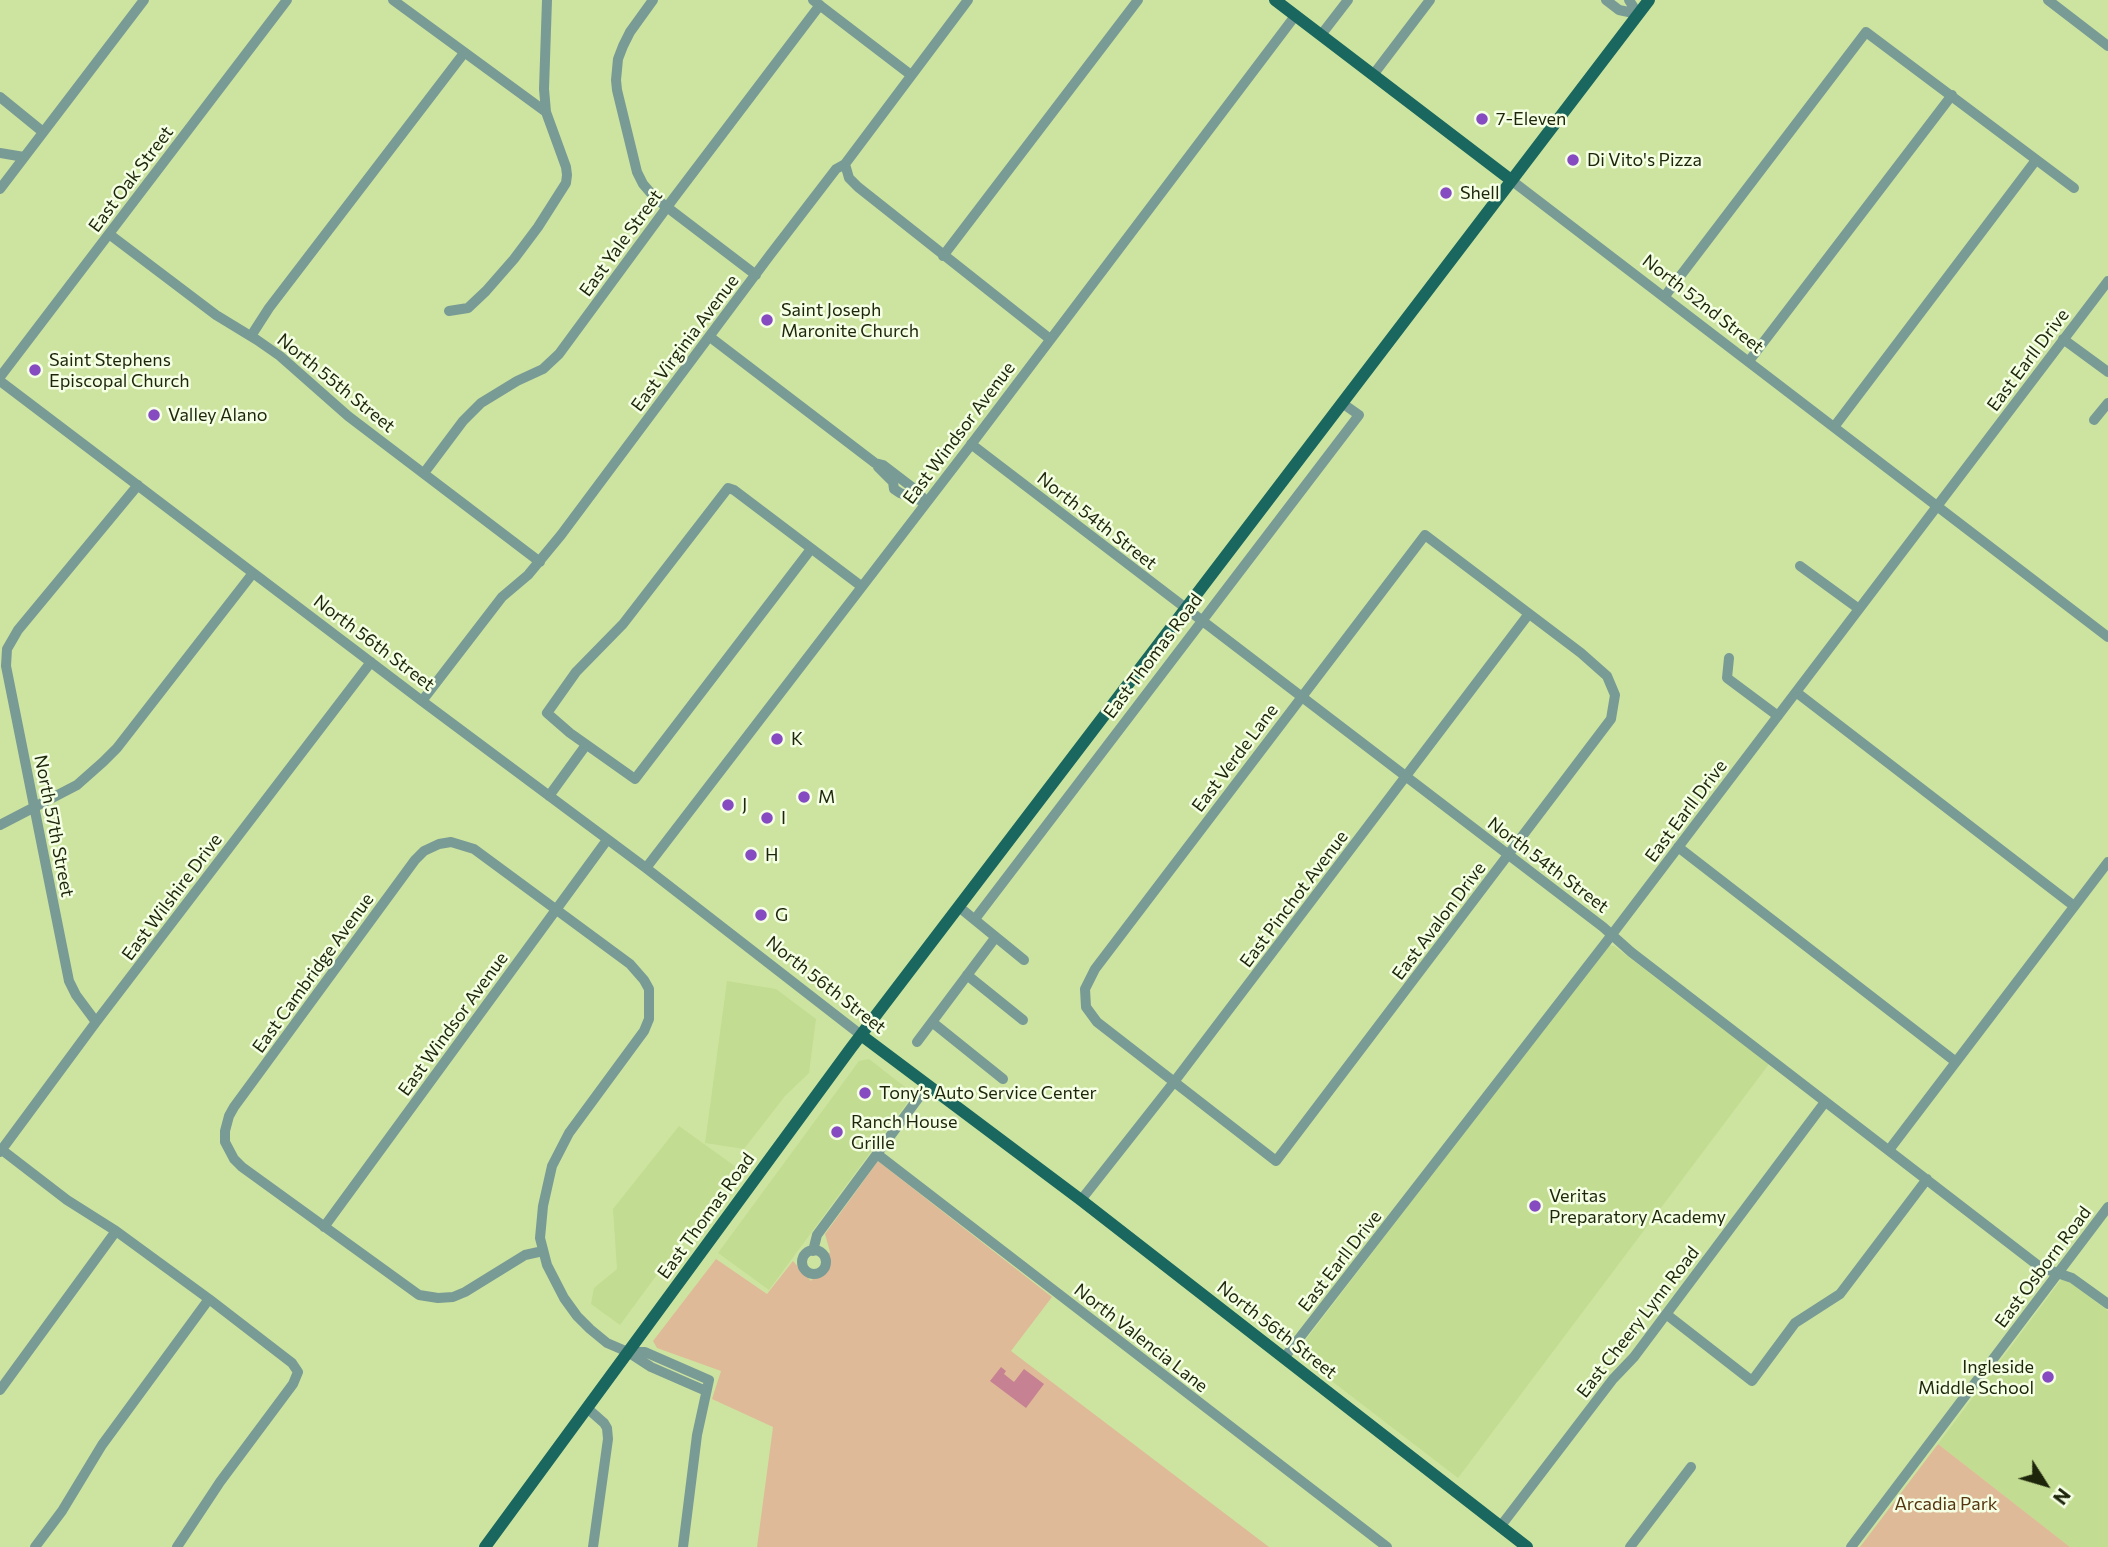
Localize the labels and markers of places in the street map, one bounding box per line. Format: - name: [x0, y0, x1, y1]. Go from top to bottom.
- place label: 7-Eleven: [1496, 108, 1566, 130]
- marker: 7-Eleven: [1474, 111, 1490, 127]
- place label: Di Vito's Pizza: [1587, 149, 1702, 171]
- marker: Di Vito's Pizza: [1565, 152, 1581, 168]
- place label: Shell: [1460, 182, 1500, 204]
- marker: Shell: [1438, 185, 1454, 201]
- place label: Saint Joseph Maronite Church: [781, 299, 919, 342]
- marker: Saint Joseph Maronite Church: [759, 312, 775, 328]
- place label: Saint Stephens Episcopal Church: [49, 349, 190, 392]
- marker: Saint Stephens Episcopal Church: [27, 362, 43, 378]
- place label: Valley Alano: [168, 404, 267, 426]
- marker: Valley Alano: [146, 407, 162, 423]
- place label: K: [791, 728, 803, 750]
- marker: K: [769, 731, 785, 747]
- place label: M: [818, 786, 835, 808]
- marker: M: [796, 789, 812, 805]
- place label: J: [742, 794, 747, 816]
- marker: J: [720, 797, 736, 813]
- place label: I: [781, 807, 786, 829]
- marker: I: [759, 810, 775, 826]
- place label: H: [765, 844, 778, 866]
- marker: H: [743, 847, 759, 863]
- place label: G: [775, 904, 788, 926]
- marker: G: [753, 907, 769, 923]
- place label: Tony’s Auto Service Center: [879, 1082, 1097, 1104]
- marker: Tony’s Auto Service Center: [857, 1085, 873, 1101]
- place label: Ranch House Grille: [851, 1111, 957, 1154]
- marker: Ranch House Grille: [829, 1124, 845, 1140]
- place label: Veritas Preparatory Academy: [1549, 1185, 1726, 1228]
- marker: Veritas Preparatory Academy: [1527, 1198, 1543, 1214]
- place label: Ingleside Middle School: [1918, 1356, 2034, 1398]
- marker: Ingleside Middle School: [2040, 1369, 2056, 1385]

